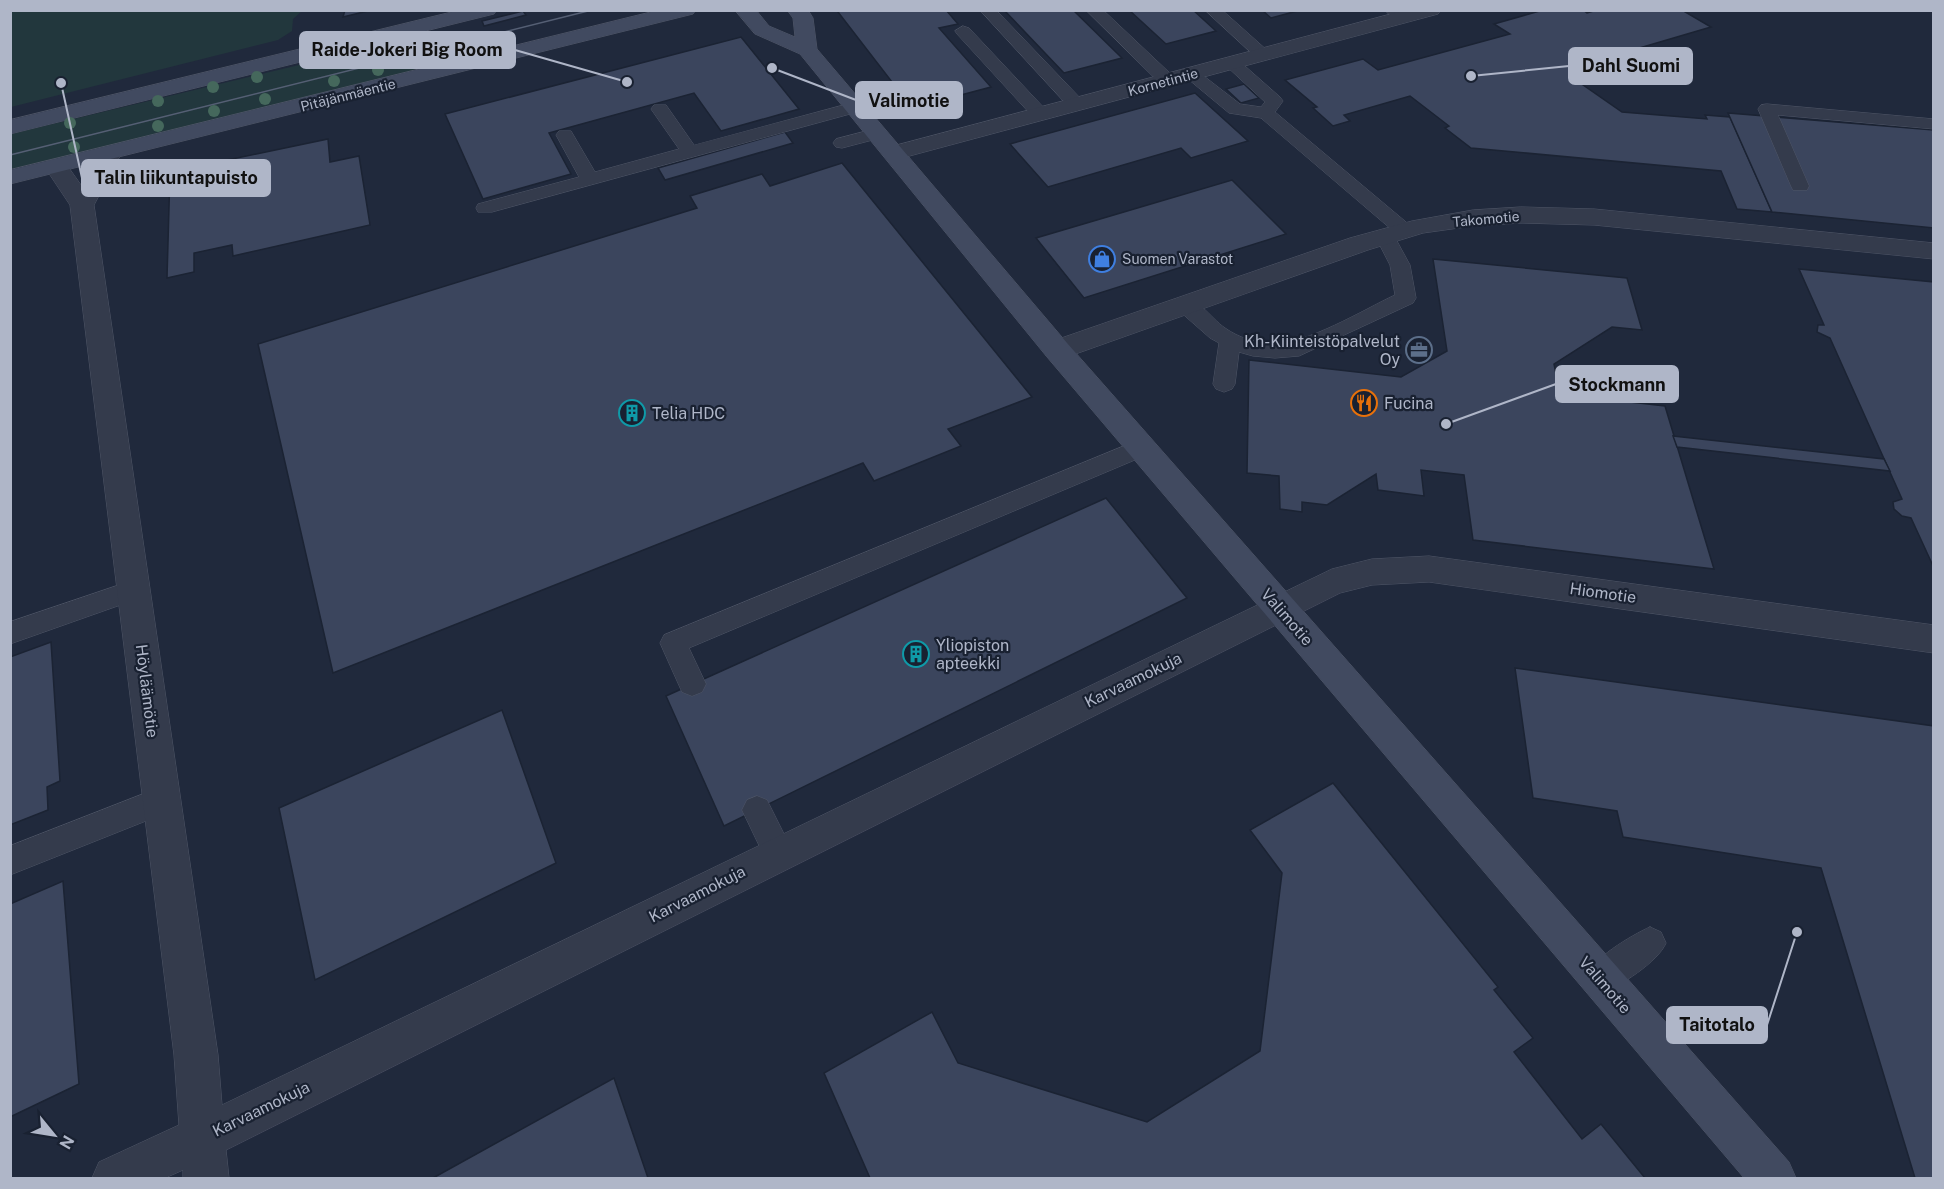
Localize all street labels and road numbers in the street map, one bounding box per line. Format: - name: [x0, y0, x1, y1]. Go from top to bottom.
- street label: Kornetintie: [1126, 65, 1200, 99]
- street label: Pitäjänmäentie: [299, 75, 397, 115]
- street label: Takomotie: [1452, 208, 1520, 230]
- street label: Hiomotie: [1568, 579, 1638, 607]
- street label: Valimotie: [1257, 585, 1317, 649]
- street label: Höyläämötie: [132, 643, 162, 739]
- street label: Karvaamokuja: [1081, 648, 1185, 712]
- street label: Karvaamokuja: [646, 862, 748, 926]
- street label: Valimotie: [1575, 953, 1635, 1017]
- street label: Karvaamokuja: [209, 1077, 313, 1141]

